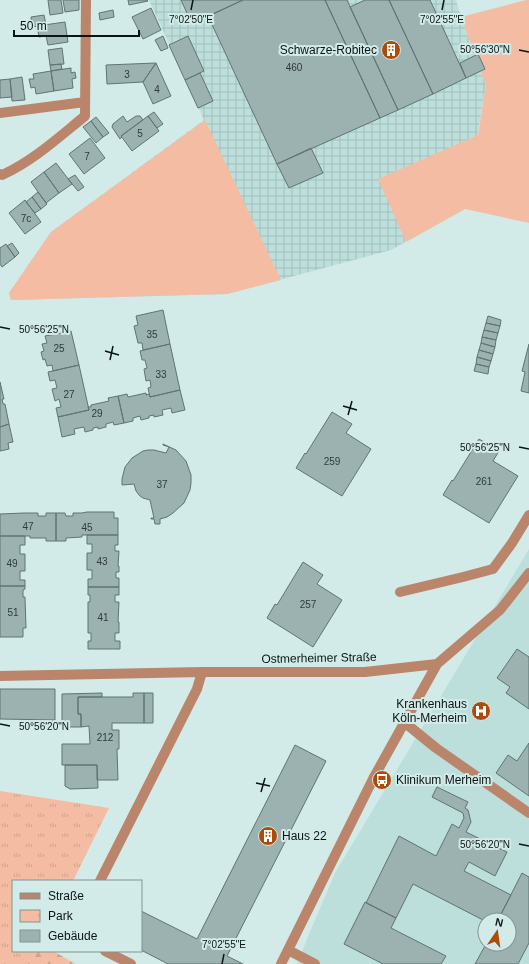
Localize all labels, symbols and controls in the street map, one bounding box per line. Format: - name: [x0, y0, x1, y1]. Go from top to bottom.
- scale bar: [14, 12, 139, 38]
- text: 7°02'50"E: [169, 14, 213, 25]
- text: 7°02'55"E: [420, 14, 464, 25]
- text: 50 m: [20, 19, 47, 33]
- building icon: Schwarze-Robitec: [380, 39, 402, 61]
- place label: Schwarze-Robitec: [280, 43, 377, 57]
- text: 50°56'30"N: [460, 44, 510, 55]
- house number: 460: [286, 62, 303, 73]
- house number: 3: [124, 69, 130, 80]
- house number: 4: [154, 84, 160, 95]
- house number: 5: [137, 128, 143, 139]
- house number: 7: [84, 151, 90, 162]
- house number: 7c: [21, 213, 31, 224]
- text: 50°56'25"N: [19, 324, 69, 335]
- house number: 35: [146, 329, 158, 340]
- house number: 25: [53, 343, 65, 354]
- house number: 33: [155, 369, 167, 380]
- house number: 27: [63, 389, 75, 400]
- house number: 29: [91, 408, 103, 419]
- text: 50°56'25"N: [460, 442, 510, 453]
- house number: 259: [324, 456, 341, 467]
- house number: 261: [476, 476, 493, 487]
- house number: 37: [156, 479, 168, 490]
- house number: 47: [22, 521, 34, 532]
- house number: 45: [81, 522, 93, 533]
- house number: 43: [96, 556, 108, 567]
- house number: 49: [6, 558, 18, 569]
- house number: 257: [300, 599, 317, 610]
- house number: 51: [7, 607, 19, 618]
- house number: 41: [97, 612, 109, 623]
- street label: Ostmerheimer Straße: [261, 650, 377, 666]
- place label: Krankenhaus Köln-Merheim: [392, 697, 467, 725]
- hospital icon: Krankenhaus Köln-Merheim: [470, 700, 492, 722]
- text: 50°56'20"N: [19, 721, 69, 732]
- house number: 212: [97, 732, 114, 743]
- bus stop icon: Klinikum Merheim: [371, 769, 393, 791]
- place label: Klinikum Merheim: [396, 773, 491, 787]
- building icon: Haus 22: [257, 825, 279, 847]
- place label: Haus 22: [282, 829, 327, 843]
- text: 50°56'20"N: [460, 839, 510, 850]
- legend: [12, 880, 142, 952]
- text: Straße: [48, 889, 84, 903]
- text: Park: [48, 909, 74, 923]
- north arrow: [477, 912, 517, 952]
- text: N: [494, 916, 505, 929]
- text: Gebäude: [48, 929, 98, 943]
- text: 7°02'55"E: [202, 939, 246, 950]

